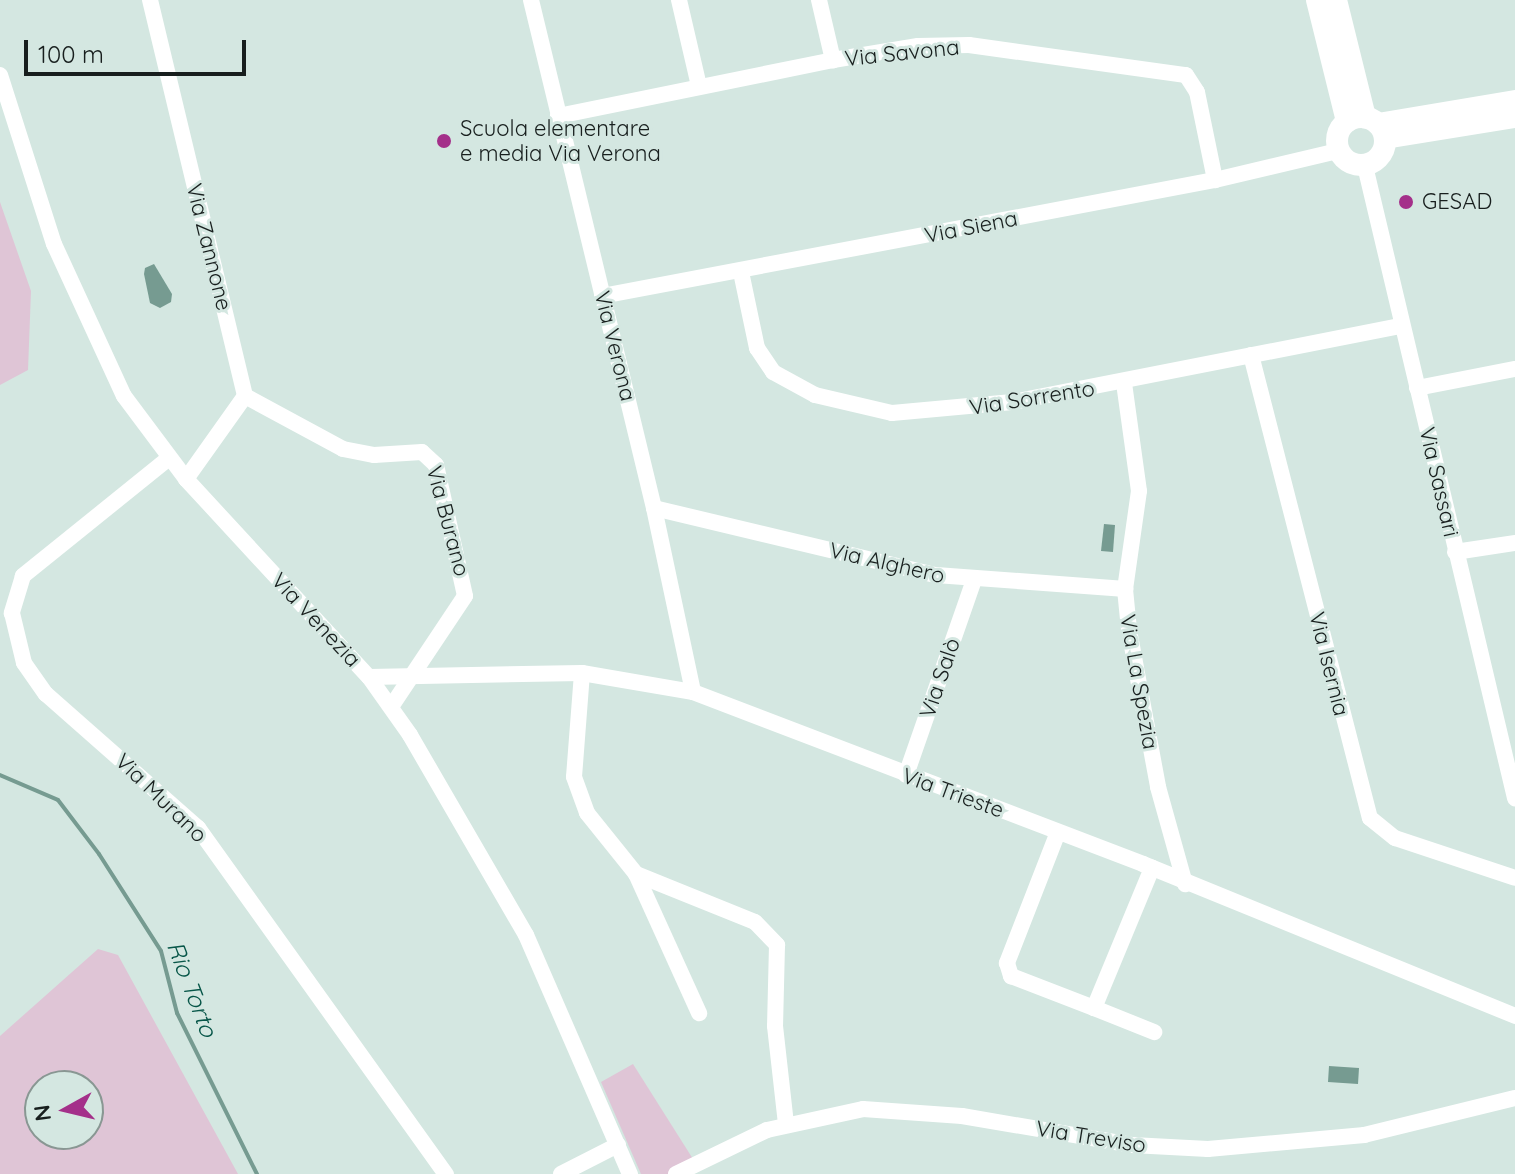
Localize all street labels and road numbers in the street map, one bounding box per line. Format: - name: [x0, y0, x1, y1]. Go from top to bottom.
- street label: Via Savona: [843, 34, 961, 72]
- street label: Via Zannone: [180, 181, 238, 313]
- street label: Via Siena: [922, 205, 1020, 249]
- street label: Via Verona: [589, 288, 641, 404]
- street label: Via Sorrento: [967, 375, 1097, 421]
- street label: Via Sassari: [1414, 425, 1464, 539]
- street label: Via Burano: [421, 463, 475, 579]
- street label: Via Alghero: [827, 537, 947, 589]
- street label: Via Venezia: [266, 567, 366, 673]
- street label: Via Isernia: [1303, 609, 1355, 719]
- street label: Via La Spezia: [1114, 613, 1164, 751]
- street label: Via Salò: [914, 635, 966, 721]
- street label: Via Murano: [110, 748, 212, 848]
- street label: Via Trieste: [899, 762, 1007, 824]
- street label: Via Treviso: [1034, 1115, 1148, 1159]

